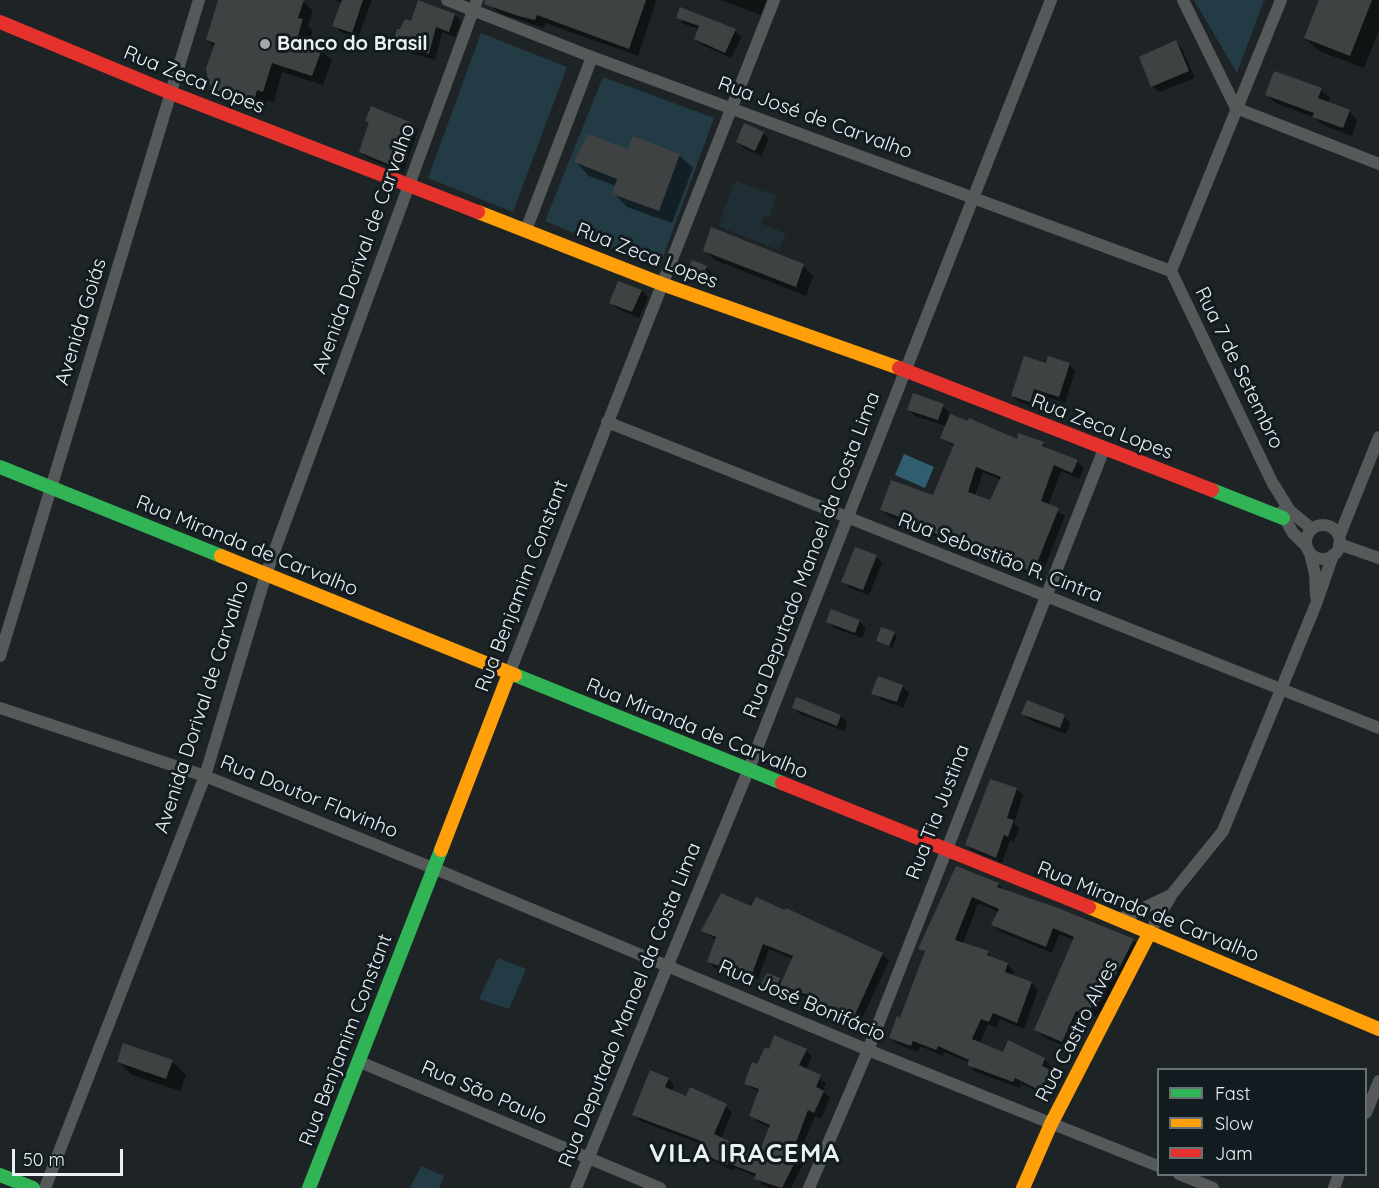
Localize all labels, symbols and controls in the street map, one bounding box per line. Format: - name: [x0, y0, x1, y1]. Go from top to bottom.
- place label: Banco do Brasil: [277, 32, 428, 56]
- marker: Banco do Brasil: [258, 37, 272, 51]
- street label: Rua Zeca Lopes: [120, 41, 268, 119]
- street label: Rua José de Carvalho: [714, 72, 916, 164]
- street label: Avenida Dorival de Carvalho: [307, 121, 421, 377]
- street label: Rua Zeca Lopes: [573, 218, 721, 294]
- street label: Avenida Goiás: [50, 256, 112, 388]
- street label: Rua 7 de Setembro: [1189, 283, 1289, 453]
- street label: Rua Deputado Manoel da Costa Lima: [739, 388, 885, 722]
- street label: Rua Zeca Lopes: [1028, 389, 1176, 465]
- street label: Rua Benjamim Constant: [470, 477, 574, 695]
- street label: Rua Miranda de Carvalho: [133, 490, 361, 602]
- street label: Rua Sebastião R. Cintra: [895, 508, 1105, 608]
- street label: Avenida Dorival de Carvalho: [150, 578, 254, 836]
- street label: Rua Miranda de Carvalho: [583, 673, 811, 785]
- street label: Rua Tia Justina: [901, 741, 975, 883]
- street label: Rua Doutor Flavinho: [217, 750, 401, 844]
- street label: Rua Deputado Manoel da Costa Lima: [554, 839, 706, 1171]
- street label: Rua Miranda de Carvalho: [1034, 856, 1262, 968]
- street label: Rua Benjamim Constant: [294, 931, 398, 1149]
- street label: Rua José Bonifácio: [715, 955, 889, 1047]
- street label: Rua Castro Alves: [1031, 956, 1123, 1106]
- street label: Rua São Paulo: [417, 1056, 551, 1130]
- legend: [1157, 1068, 1367, 1176]
- text: Fast: [1215, 1082, 1250, 1105]
- text: Slow: [1215, 1112, 1253, 1135]
- scale bar: [15, 1137, 126, 1175]
- district label: VILA IRACEMA: [649, 1138, 841, 1170]
- text: Jam: [1215, 1142, 1253, 1165]
- text: 50 m: [23, 1148, 65, 1171]

